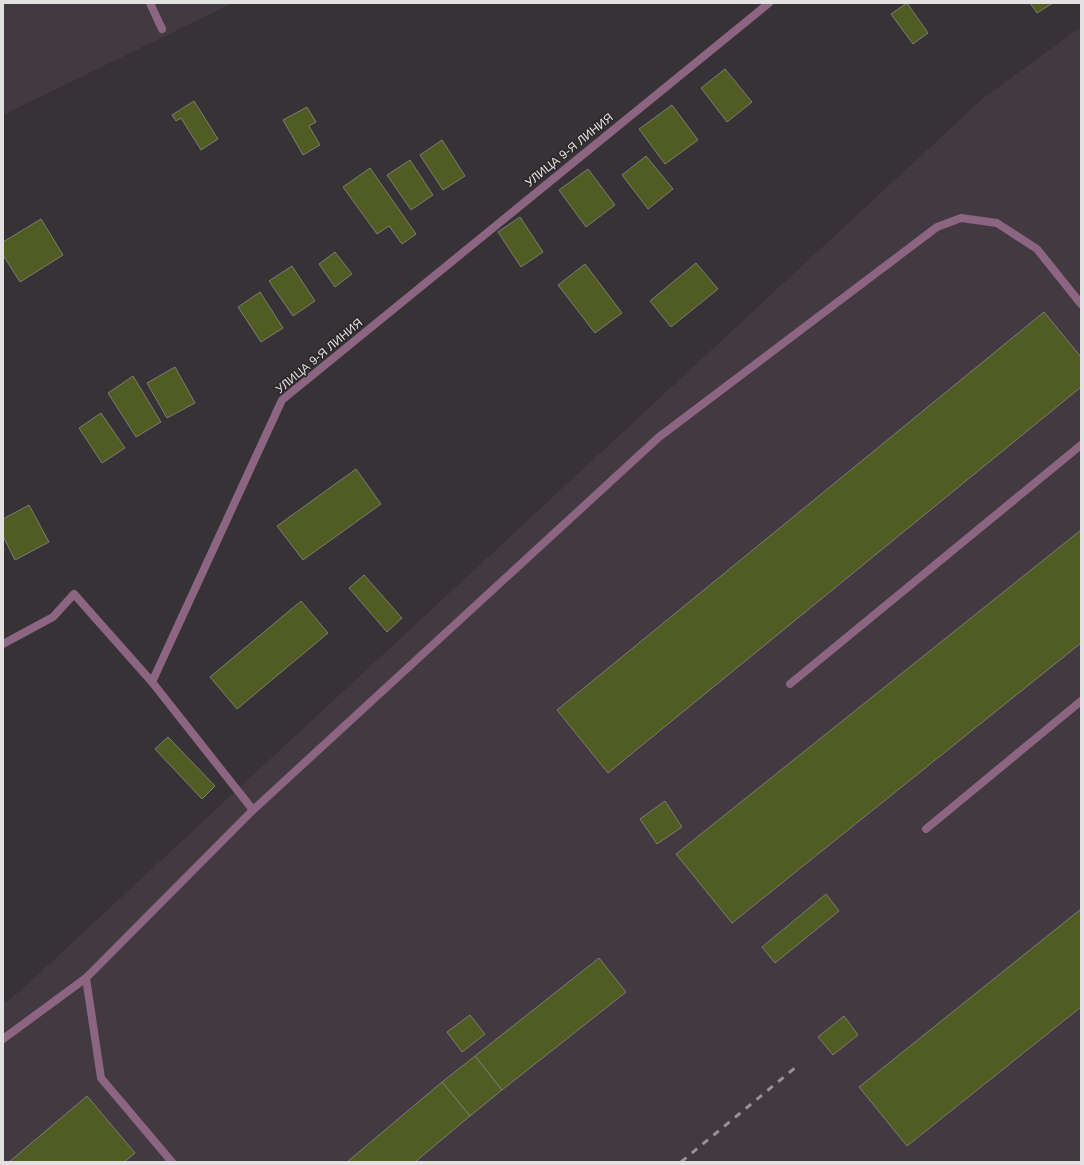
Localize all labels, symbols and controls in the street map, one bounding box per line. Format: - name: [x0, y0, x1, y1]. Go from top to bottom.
- street label: УЛИЦА 9-Я ЛИНИЯ: [522, 110, 616, 190]
- street label: УЛИЦА 9-Я ЛИНИЯ: [273, 316, 365, 396]

